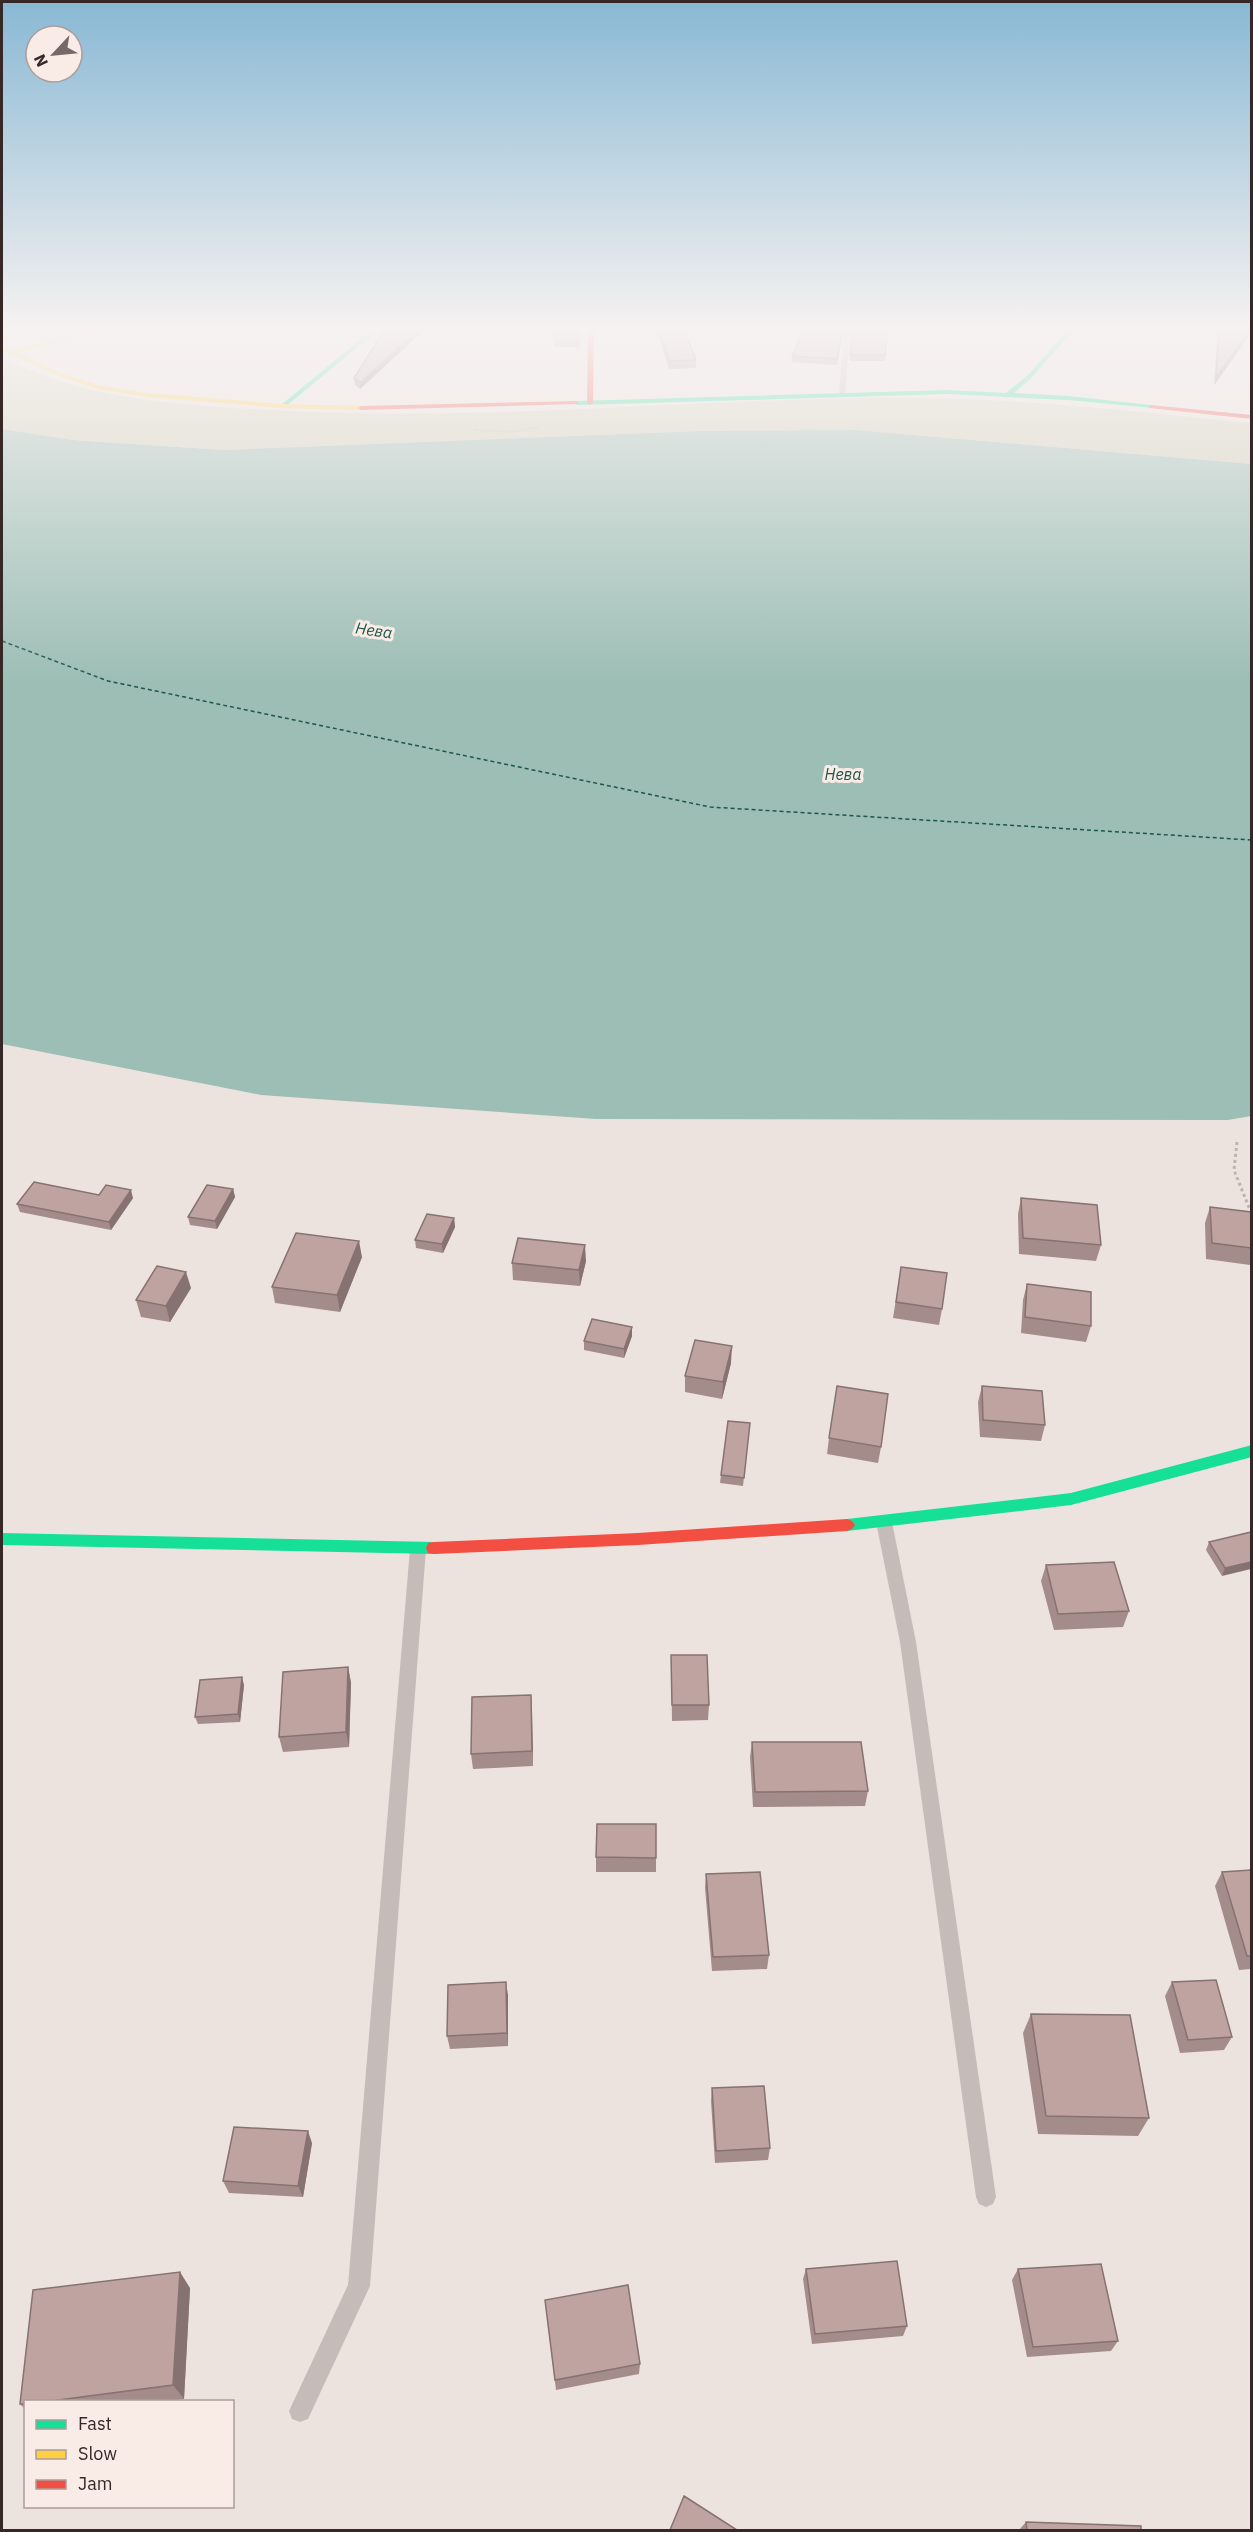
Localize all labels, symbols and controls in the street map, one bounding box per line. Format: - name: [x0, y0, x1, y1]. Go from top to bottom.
- north arrow: [24, 24, 84, 84]
- text: N: [29, 51, 52, 70]
- water label: Нева: [354, 618, 394, 642]
- water label: Нева: [824, 764, 862, 784]
- legend: [24, 2400, 234, 2508]
- text: Fast: [78, 2412, 112, 2435]
- text: Slow: [78, 2442, 117, 2465]
- text: Jam: [78, 2472, 113, 2495]

